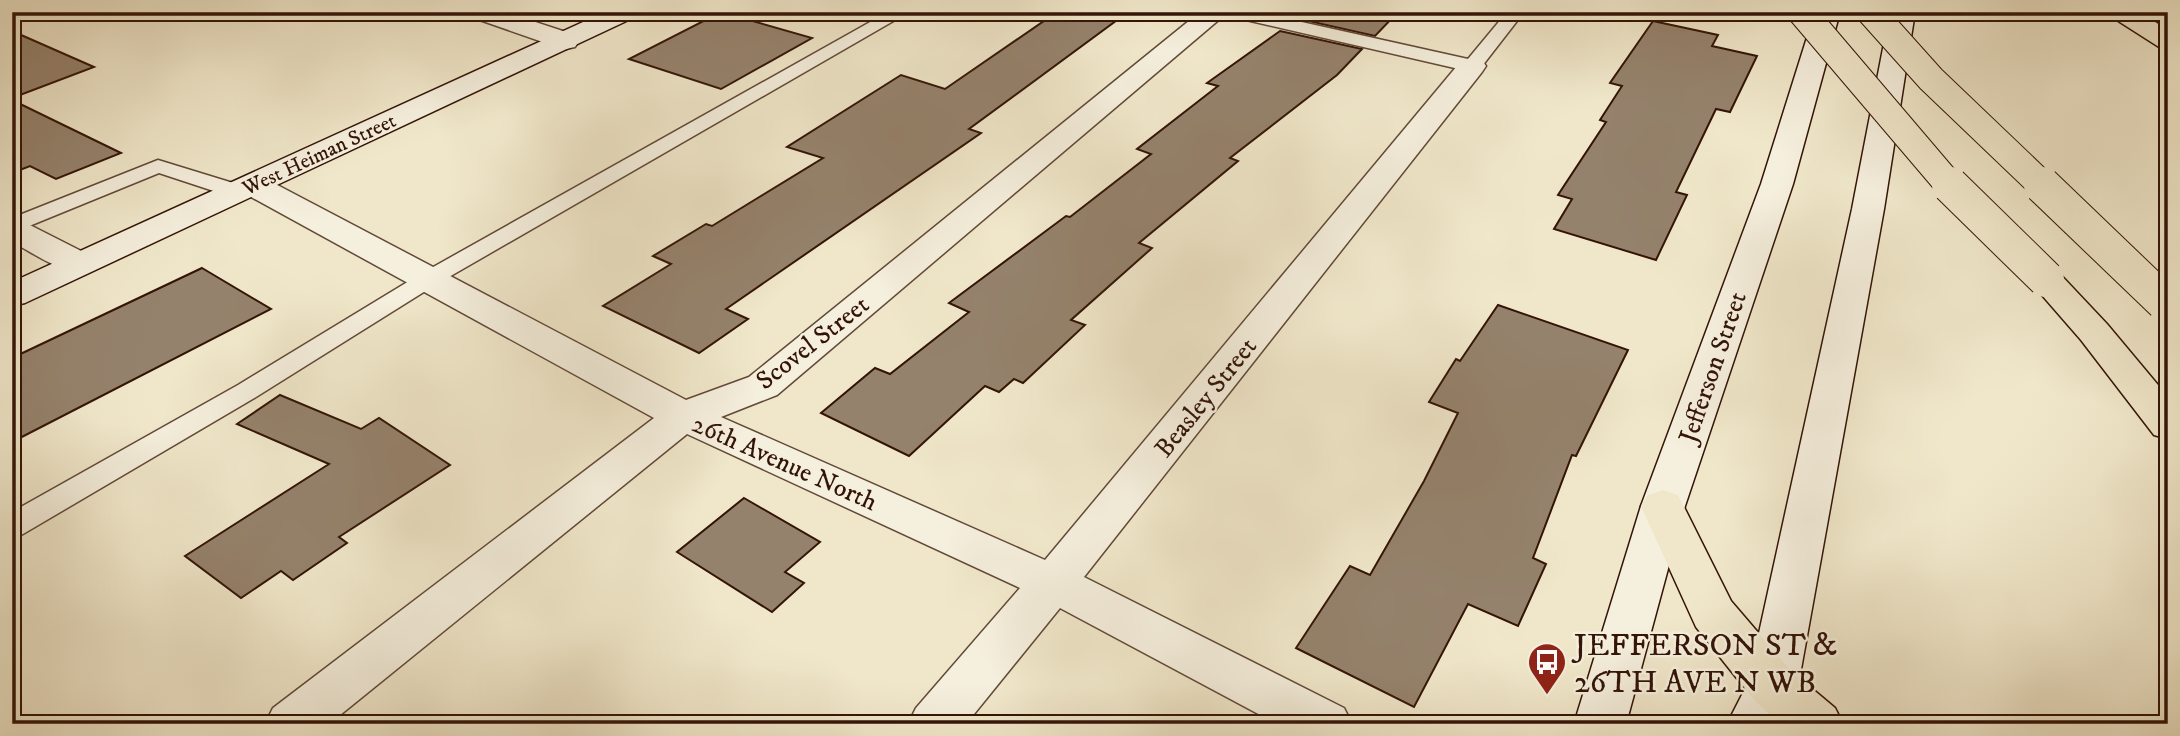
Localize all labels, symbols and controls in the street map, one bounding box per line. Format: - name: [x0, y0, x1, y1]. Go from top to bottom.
- street label: West Heiman Street: [238, 108, 401, 202]
- street label: Jefferson Street: [1672, 288, 1755, 449]
- street label: Scovel Street: [750, 289, 876, 398]
- street label: Beasley Street: [1148, 331, 1265, 465]
- street label: 26th Avenue North: [687, 408, 883, 519]
- place label: JEFFERSON ST & 26TH AVE N WB: [1571, 626, 1837, 703]
- bus stop icon: JEFFERSON ST & 26TH AVE N WB: [1526, 641, 1568, 696]

